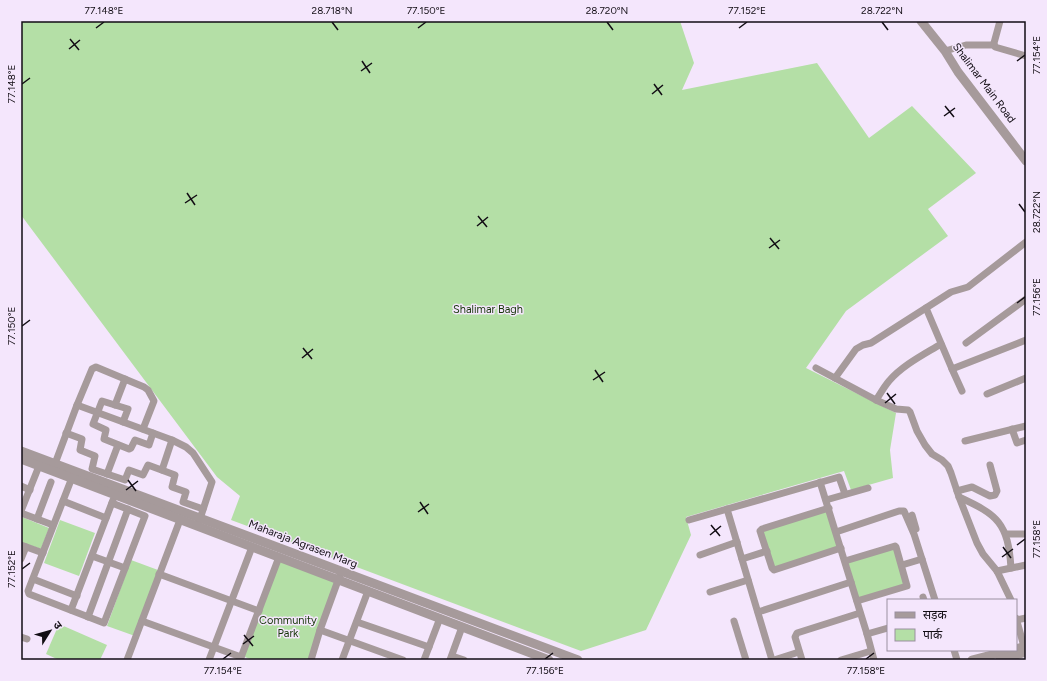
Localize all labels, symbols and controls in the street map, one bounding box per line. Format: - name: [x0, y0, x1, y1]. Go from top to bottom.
- text: 77.148°E: [85, 4, 124, 17]
- text: 28.718°N: [312, 4, 352, 17]
- text: 77.150°E: [407, 4, 445, 17]
- text: 28.720°N: [586, 4, 628, 17]
- text: 77.152°E: [728, 4, 766, 17]
- text: 28.722°N: [861, 4, 903, 17]
- text: 77.154°E: [1030, 36, 1043, 74]
- street label: Shalimar Main Road: [950, 41, 1018, 125]
- text: 77.148°E: [5, 64, 18, 103]
- text: 28.722°N: [1030, 191, 1043, 233]
- text: 77.156°E: [1030, 278, 1043, 316]
- park label: Shalimar Bagh: [453, 303, 523, 316]
- text: 77.150°E: [5, 307, 18, 345]
- street label: Maharaja Agrasen Marg: [247, 517, 359, 571]
- text: 77.158°E: [1030, 520, 1043, 558]
- text: 77.152°E: [5, 550, 18, 588]
- legend: [887, 599, 1017, 651]
- text: सड़क: [923, 608, 948, 622]
- north arrow: [30, 611, 70, 651]
- park label: Community Park: [259, 614, 317, 640]
- text: उ: [50, 619, 65, 632]
- text: पार्क: [923, 628, 943, 642]
- text: 77.154°E: [204, 664, 242, 677]
- text: 77.156°E: [526, 664, 564, 677]
- text: 77.158°E: [847, 664, 885, 677]

